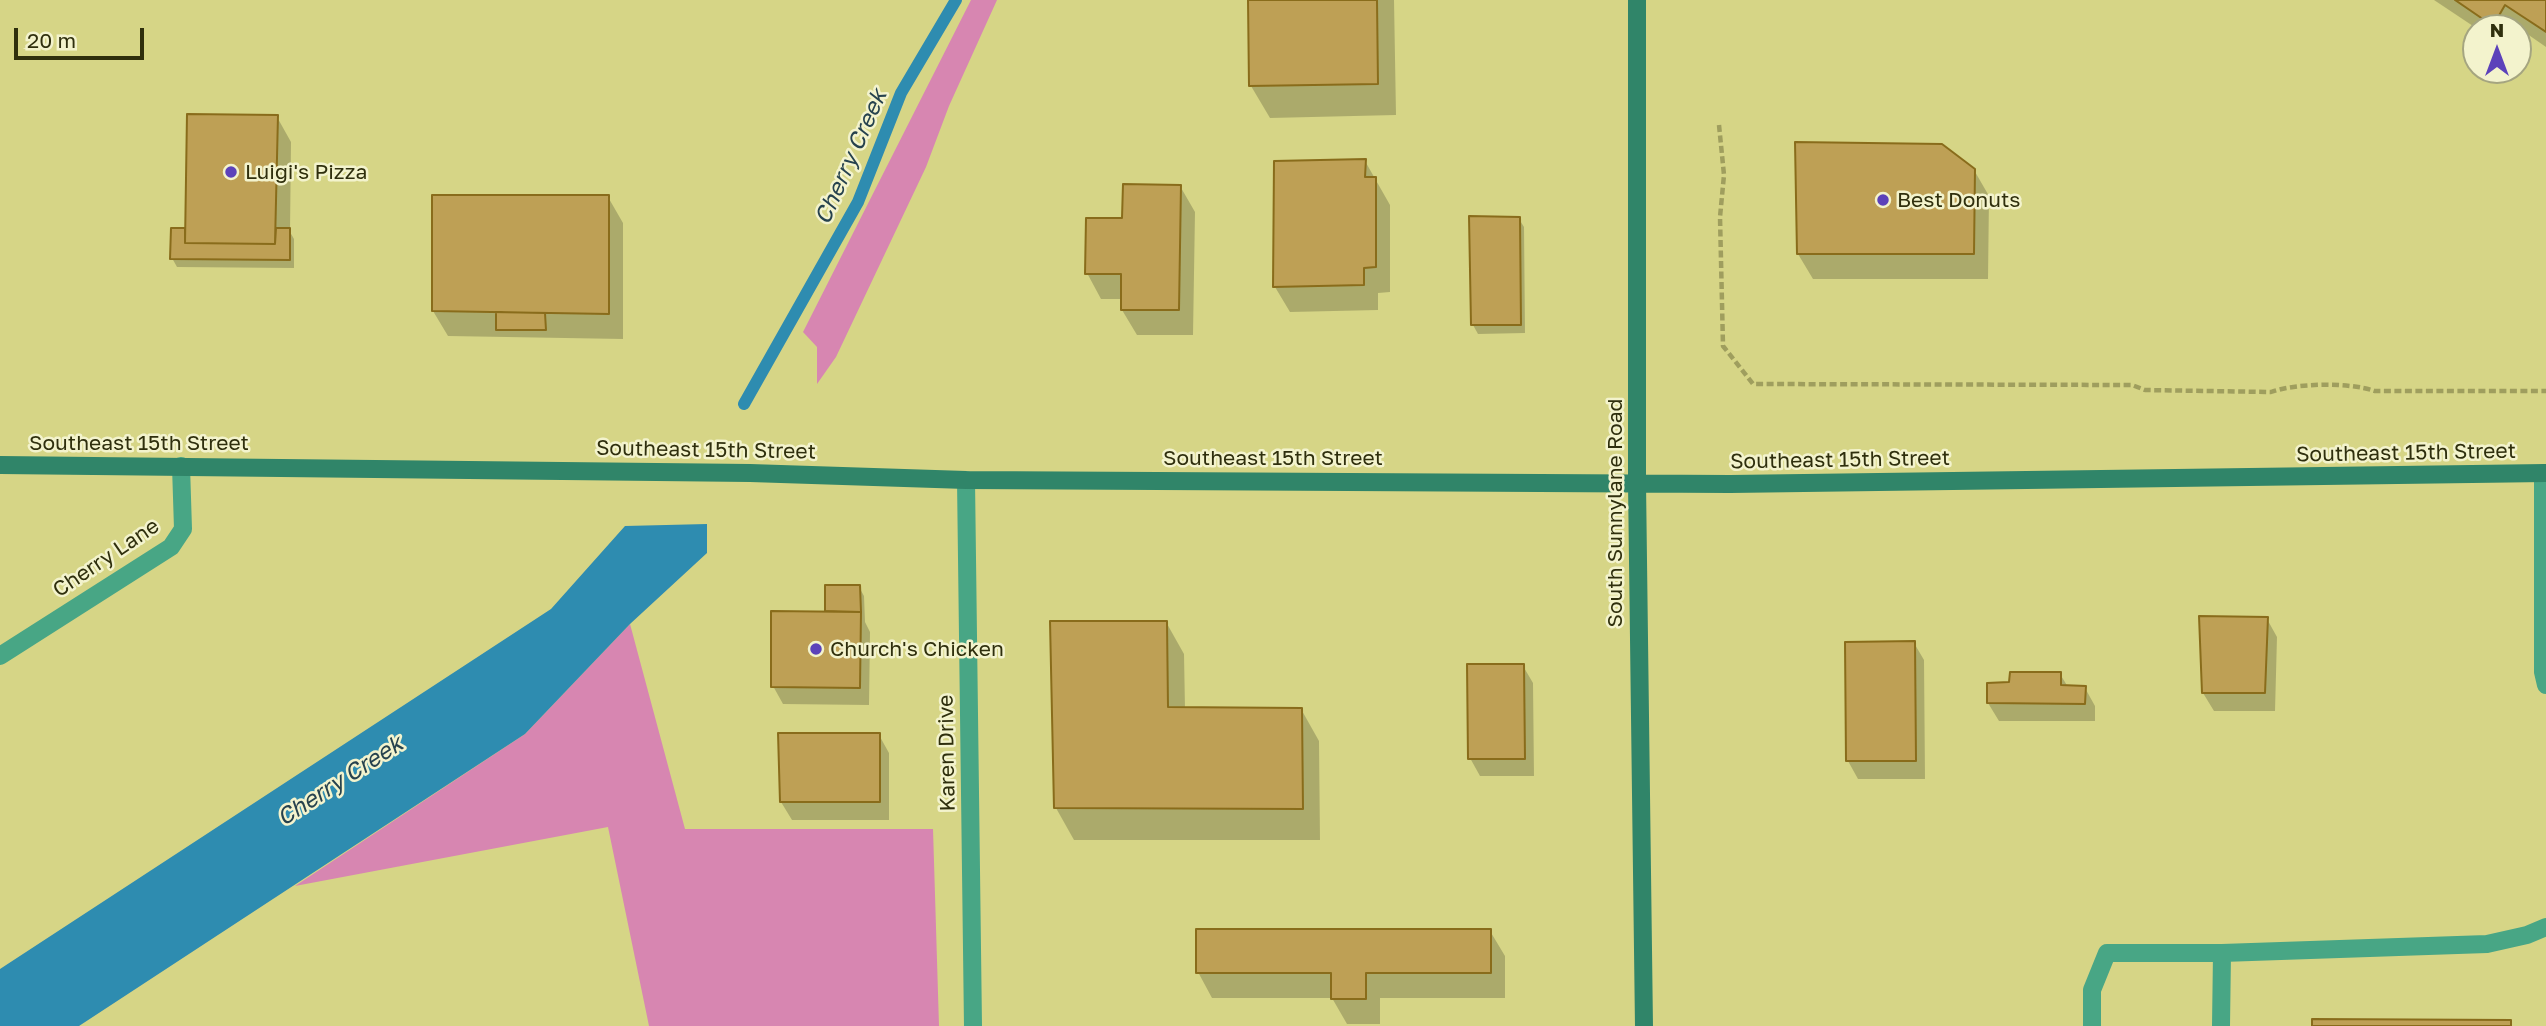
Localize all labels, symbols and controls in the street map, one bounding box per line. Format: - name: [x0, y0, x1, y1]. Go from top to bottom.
- scale bar: [18, 14, 147, 58]
- north arrow: [2462, 14, 2532, 84]
- text: N: [2490, 18, 2504, 41]
- text: 20 m: [27, 27, 76, 53]
- water label: Cherry Creek: [809, 85, 893, 229]
- place label: Luigi's Pizza: [245, 159, 367, 185]
- marker: Luigi's Pizza: [223, 164, 239, 180]
- place label: Best Donuts: [1897, 187, 2020, 213]
- marker: Best Donuts: [1875, 192, 1891, 208]
- street label: South Sunnylane Road: [1602, 398, 1628, 628]
- street label: Southeast 15th Street: [29, 430, 249, 456]
- street label: Southeast 15th Street: [596, 435, 816, 465]
- street label: Southeast 15th Street: [2296, 438, 2516, 468]
- street label: Southeast 15th Street: [1163, 445, 1383, 471]
- street label: Southeast 15th Street: [1730, 445, 1950, 475]
- street label: Cherry Lane: [48, 513, 164, 603]
- place label: Church's Chicken: [830, 636, 1004, 662]
- marker: Church's Chicken: [808, 641, 824, 657]
- street label: Karen Drive: [933, 695, 961, 811]
- water label: Cherry Creek: [272, 730, 408, 832]

